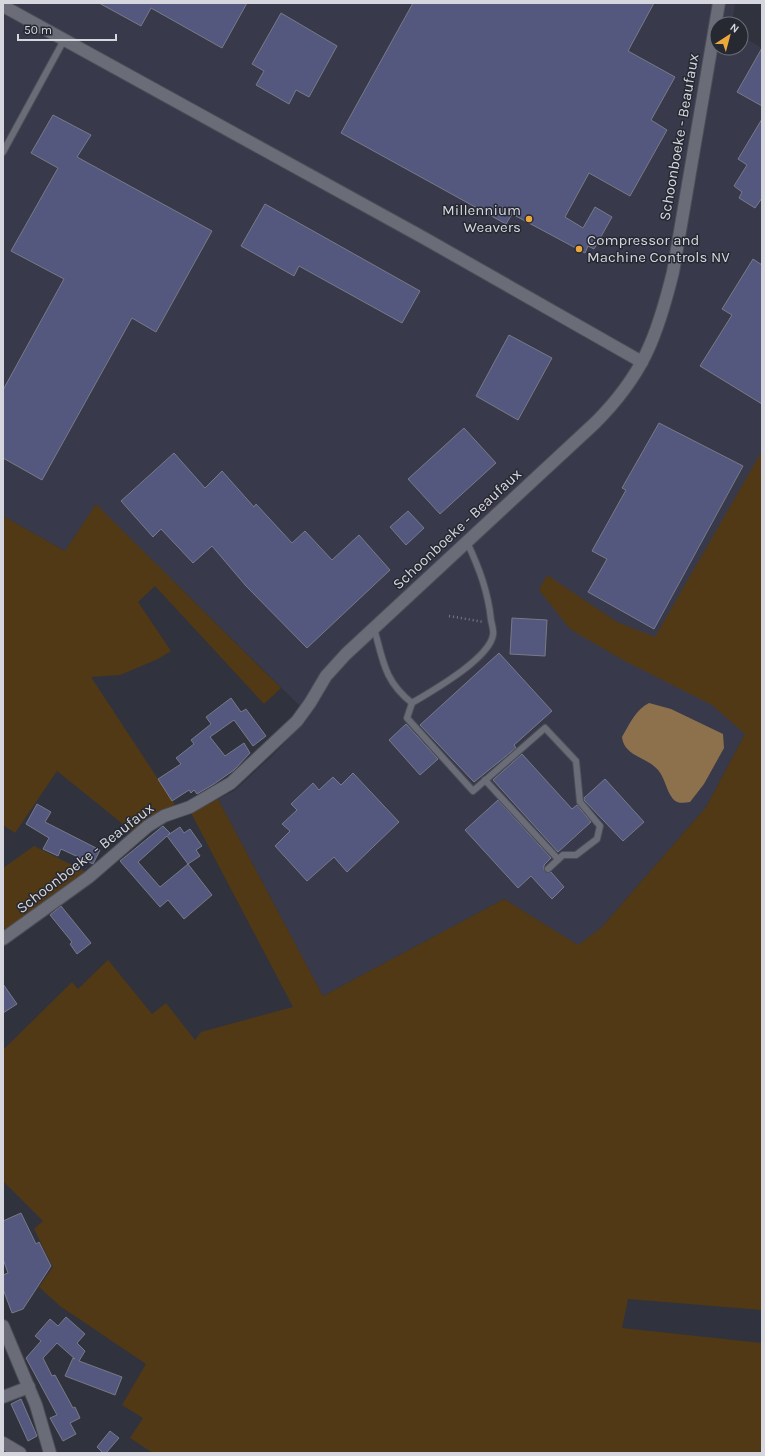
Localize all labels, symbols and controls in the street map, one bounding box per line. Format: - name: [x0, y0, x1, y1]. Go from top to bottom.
- scale bar: [18, 16, 116, 42]
- north arrow: [709, 16, 749, 56]
- text: N: [728, 21, 742, 36]
- text: 50 m: [24, 23, 52, 37]
- street label: Schoonboeke - Beaufaux: [655, 52, 703, 222]
- place label: Millennium Weavers: [442, 201, 521, 236]
- marker: Millennium Weavers: [524, 214, 534, 224]
- place label: Compressor and Machine Controls NV: [587, 231, 730, 266]
- marker: Compressor and Machine Controls NV: [574, 244, 584, 254]
- street label: Schoonboeke - Beaufaux: [389, 465, 525, 593]
- street label: Schoonboeke - Beaufaux: [13, 799, 157, 917]

